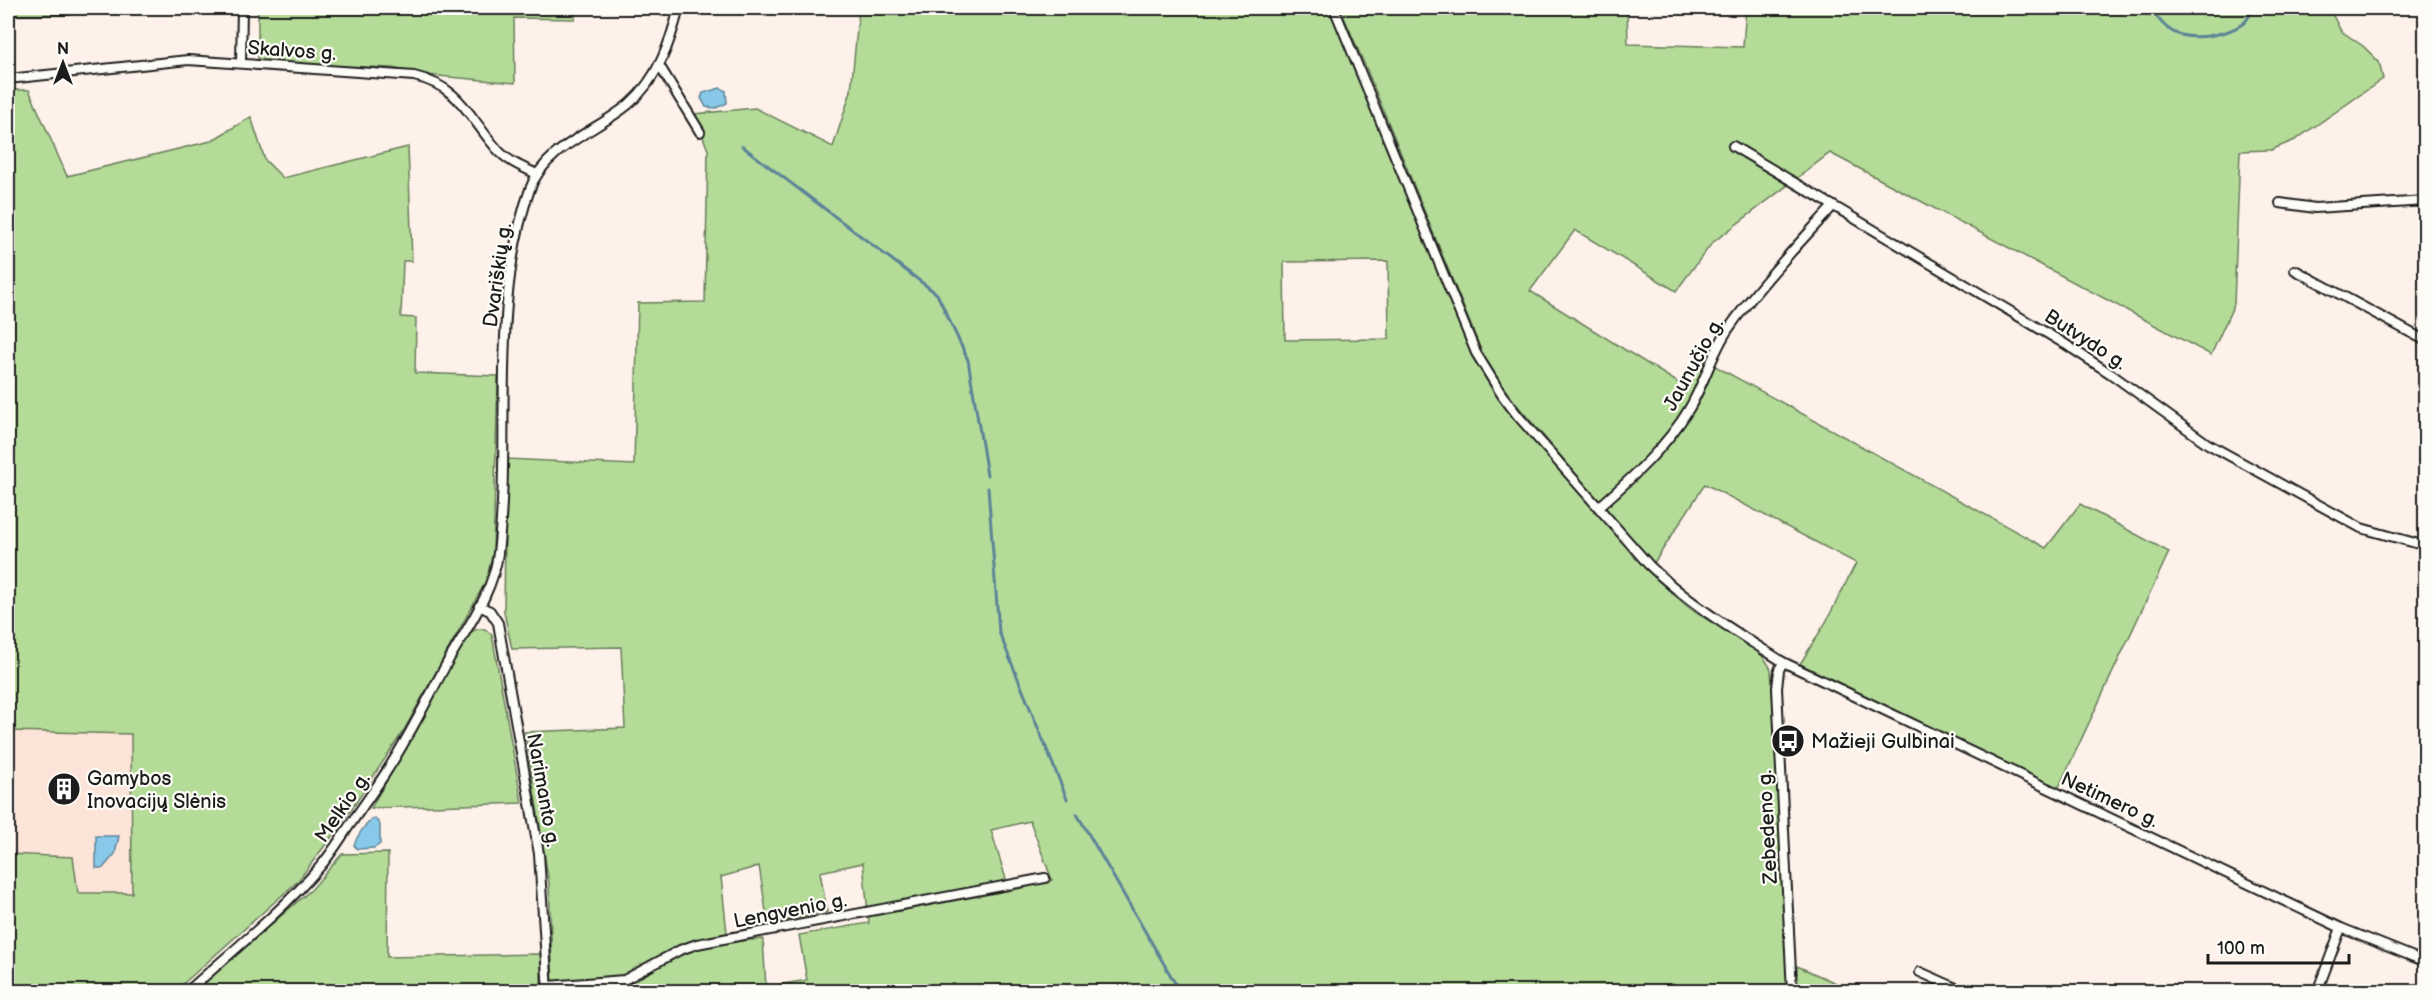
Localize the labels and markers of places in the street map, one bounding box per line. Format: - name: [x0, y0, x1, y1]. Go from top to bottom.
- bus stop icon: Mažieji Gulbinai: [1770, 723, 1806, 759]
- place label: Mažieji Gulbinai: [1811, 730, 1955, 754]
- place label: Gamybos Inovacijų Slėnis: [87, 767, 226, 814]
- building icon: Gamybos Inovacijų Slėnis: [46, 771, 82, 807]

